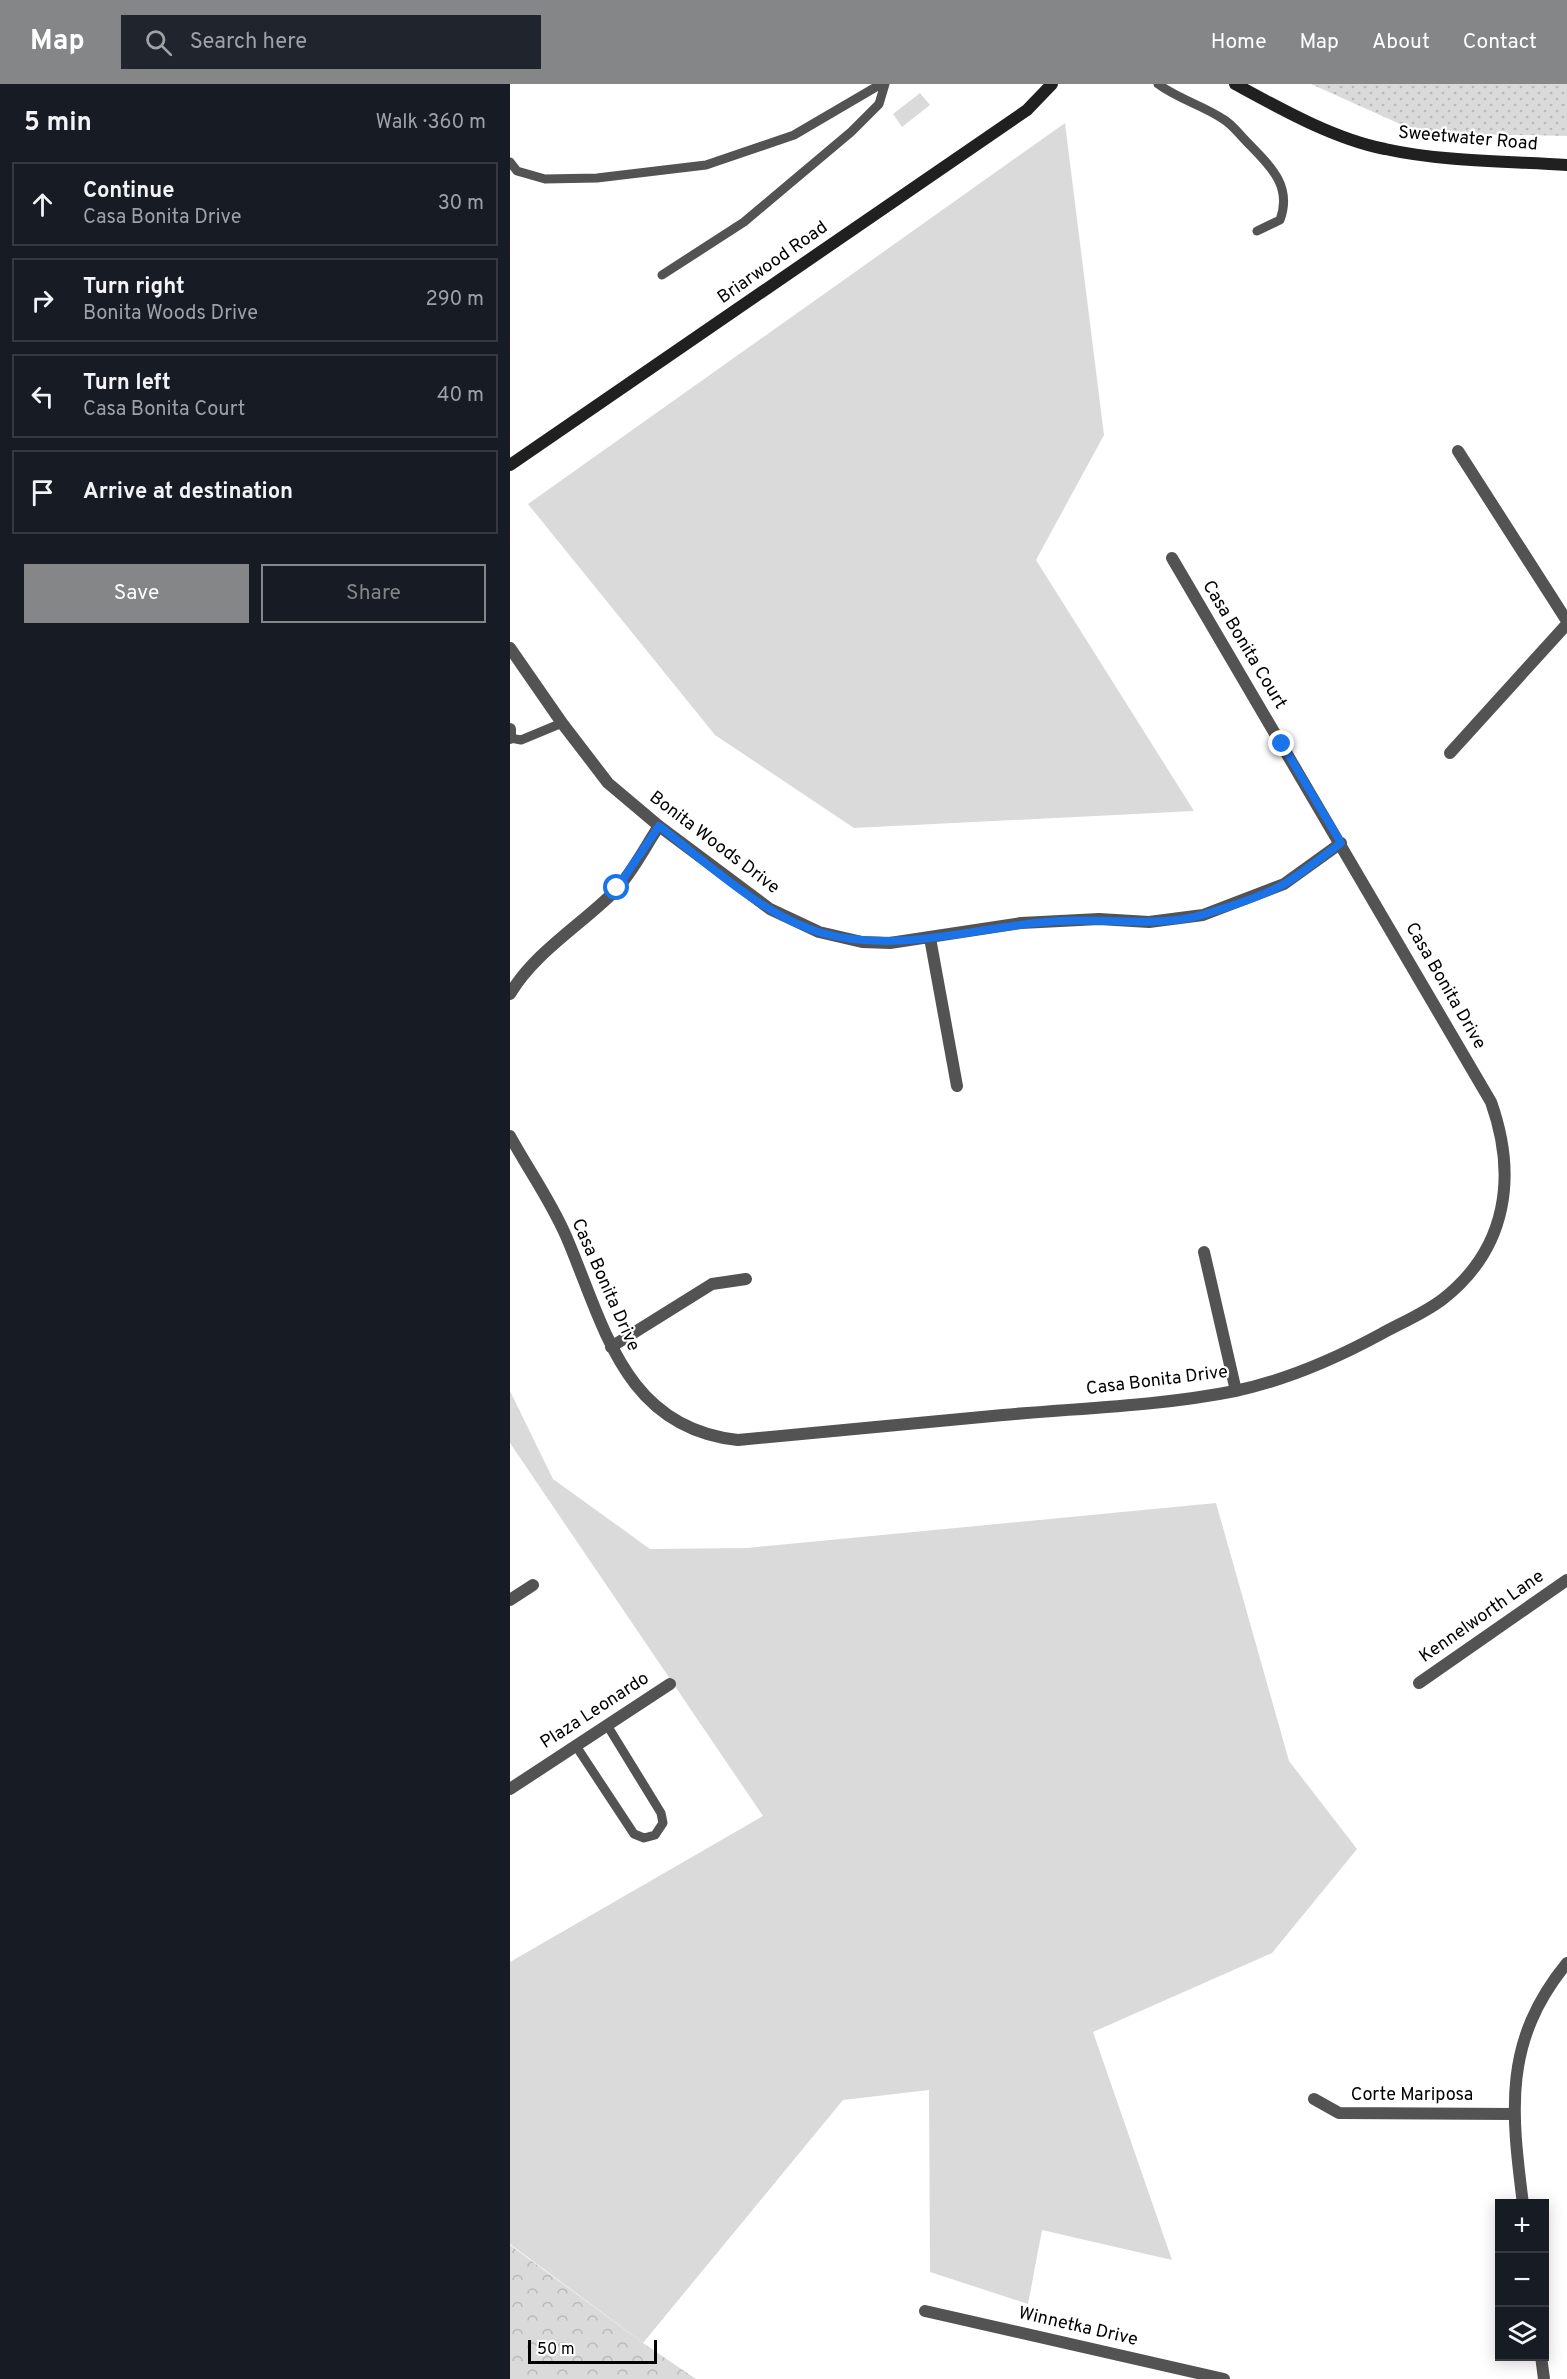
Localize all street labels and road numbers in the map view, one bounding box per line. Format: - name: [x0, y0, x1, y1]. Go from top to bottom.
- street label: Sweetwater Road: [1397, 121, 1539, 157]
- street label: Briarwood Road: [713, 216, 833, 310]
- street label: Casa Bonita Court: [1197, 576, 1291, 714]
- street label: Bonita Woods Drive: [644, 786, 784, 900]
- street label: Casa Bonita Drive: [1399, 918, 1491, 1054]
- street label: Casa Bonita Drive: [565, 1215, 645, 1355]
- street label: Casa Bonita Drive: [1085, 1361, 1229, 1401]
- street label: Kennelworth Lane: [1415, 1565, 1549, 1669]
- street label: Plaza Leonardo: [536, 1667, 654, 1755]
- street label: Corte Mariposa: [1351, 2084, 1473, 2107]
- street label: Winnetka Drive: [1016, 2302, 1140, 2352]

